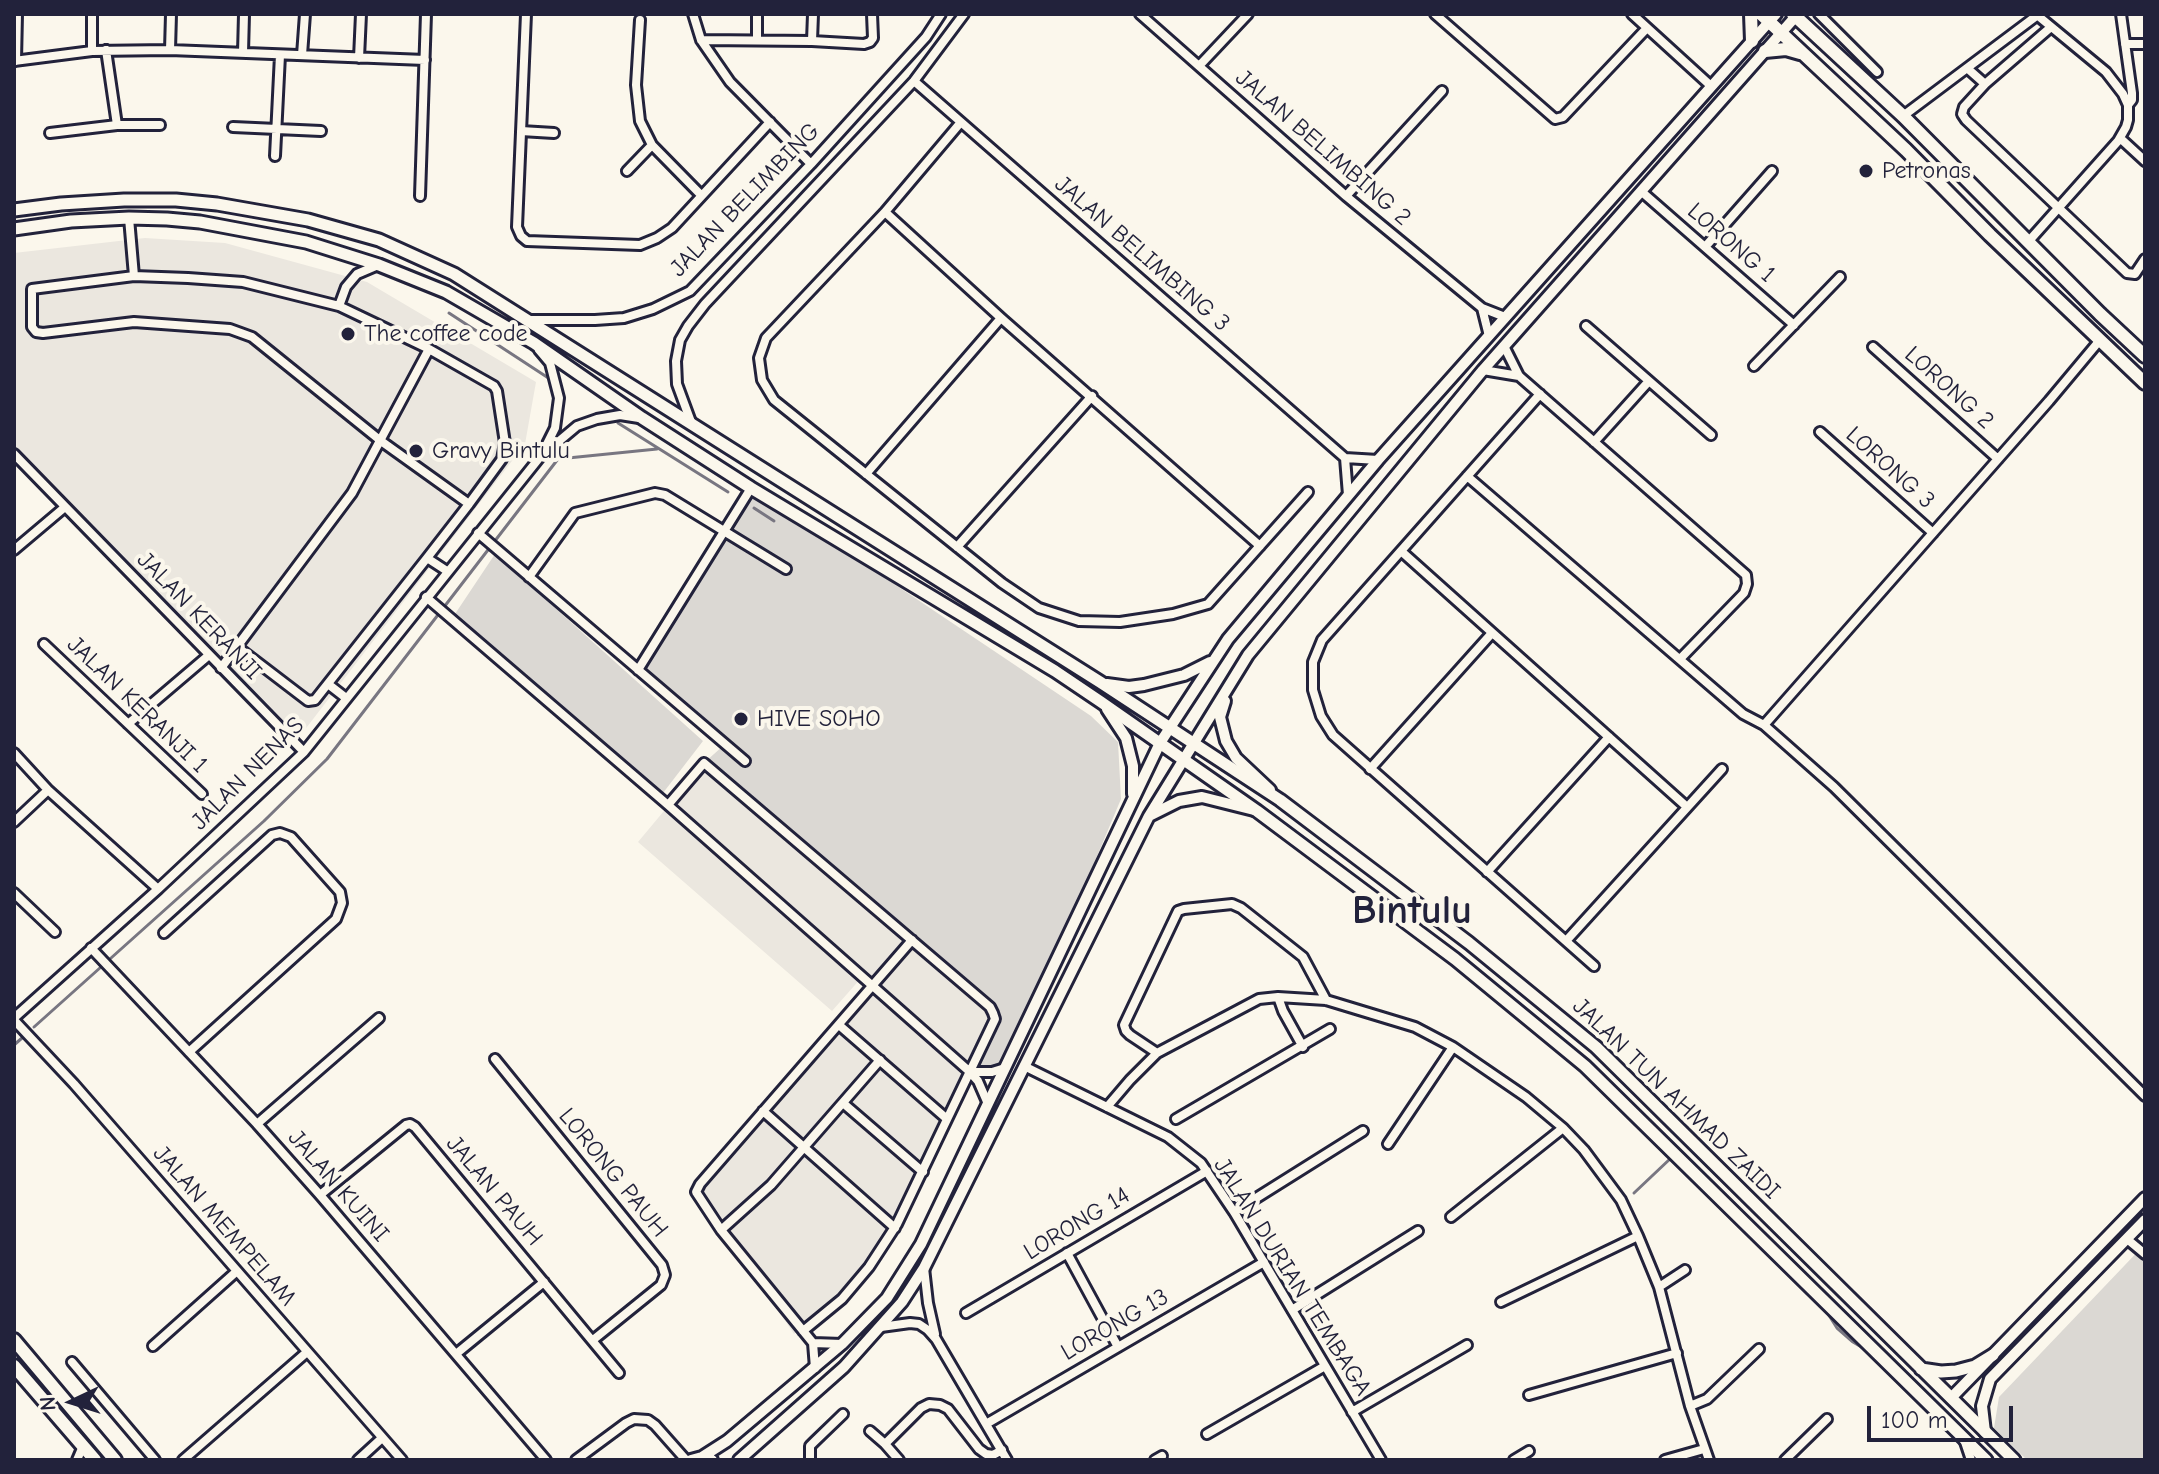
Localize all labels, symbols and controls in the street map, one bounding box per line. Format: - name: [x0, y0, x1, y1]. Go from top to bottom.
- street label: JALAN BELIMBING 2: [1229, 64, 1417, 232]
- street label: JALAN BELIMBING: [664, 117, 826, 283]
- place label: Petronas: [1882, 157, 1971, 185]
- marker: Petronas: [1857, 162, 1875, 180]
- street label: JALAN BELIMBING 3: [1048, 170, 1236, 338]
- street label: LORONG 1: [1681, 197, 1781, 289]
- place label: The coffee code: [364, 320, 528, 348]
- marker: The coffee code: [339, 325, 357, 343]
- street label: LORONG 2: [1899, 341, 1999, 435]
- street label: LORONG 3: [1840, 421, 1940, 515]
- place label: Gravy Bintulu: [432, 437, 570, 465]
- marker: Gravy Bintulu: [407, 442, 425, 460]
- street label: JALAN KERANJI: [131, 546, 267, 686]
- street label: JALAN KERANJI 1: [61, 631, 213, 779]
- place label: HIVE SOHO: [757, 705, 881, 733]
- marker: HIVE SOHO: [732, 710, 750, 728]
- street label: JALAN NENAS: [186, 712, 310, 836]
- district label: Bintulu: [1352, 888, 1472, 936]
- street label: JALAN TUN AHMAD ZAIDI: [1566, 992, 1786, 1206]
- street label: LORONG PAUH: [552, 1103, 674, 1243]
- street label: JALAN KUINI: [281, 1124, 395, 1248]
- street label: JALAN PAUH: [440, 1130, 548, 1252]
- street label: JALAN MEMPELAM: [146, 1140, 302, 1312]
- street label: JALAN DURIAN TEMBAGA: [1207, 1153, 1377, 1401]
- street label: LORONG 14: [1019, 1181, 1135, 1267]
- street label: LORONG 13: [1056, 1283, 1174, 1367]
- north arrow: [32, 1362, 112, 1442]
- scale bar: [1871, 1390, 2017, 1440]
- text: N: [35, 1396, 62, 1412]
- text: 100 m: [1881, 1406, 1948, 1434]

